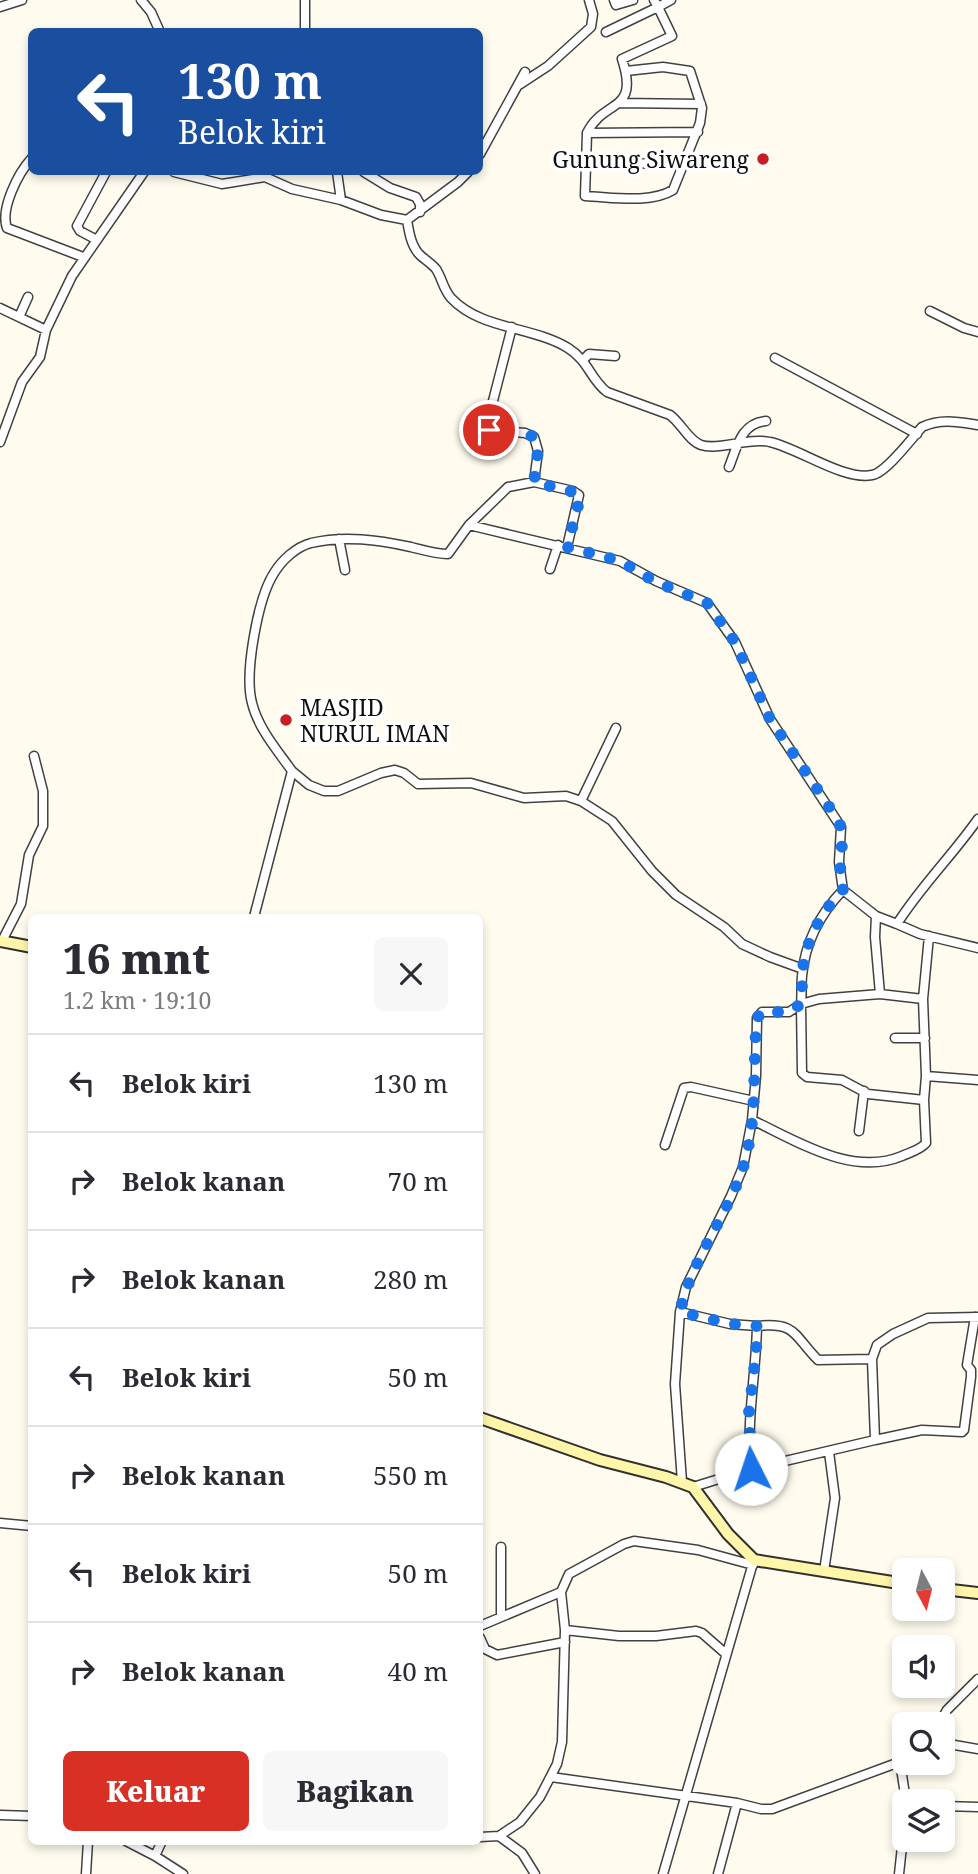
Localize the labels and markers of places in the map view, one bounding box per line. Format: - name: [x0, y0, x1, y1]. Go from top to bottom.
- place label: Gunung Siwareng: [552, 143, 750, 175]
- marker: Gunung Siwareng: [755, 151, 771, 167]
- pin: [459, 400, 519, 460]
- place label: MASJID NURUL IMAN: [300, 691, 449, 749]
- marker: MASJID NURUL IMAN: [278, 712, 294, 728]

